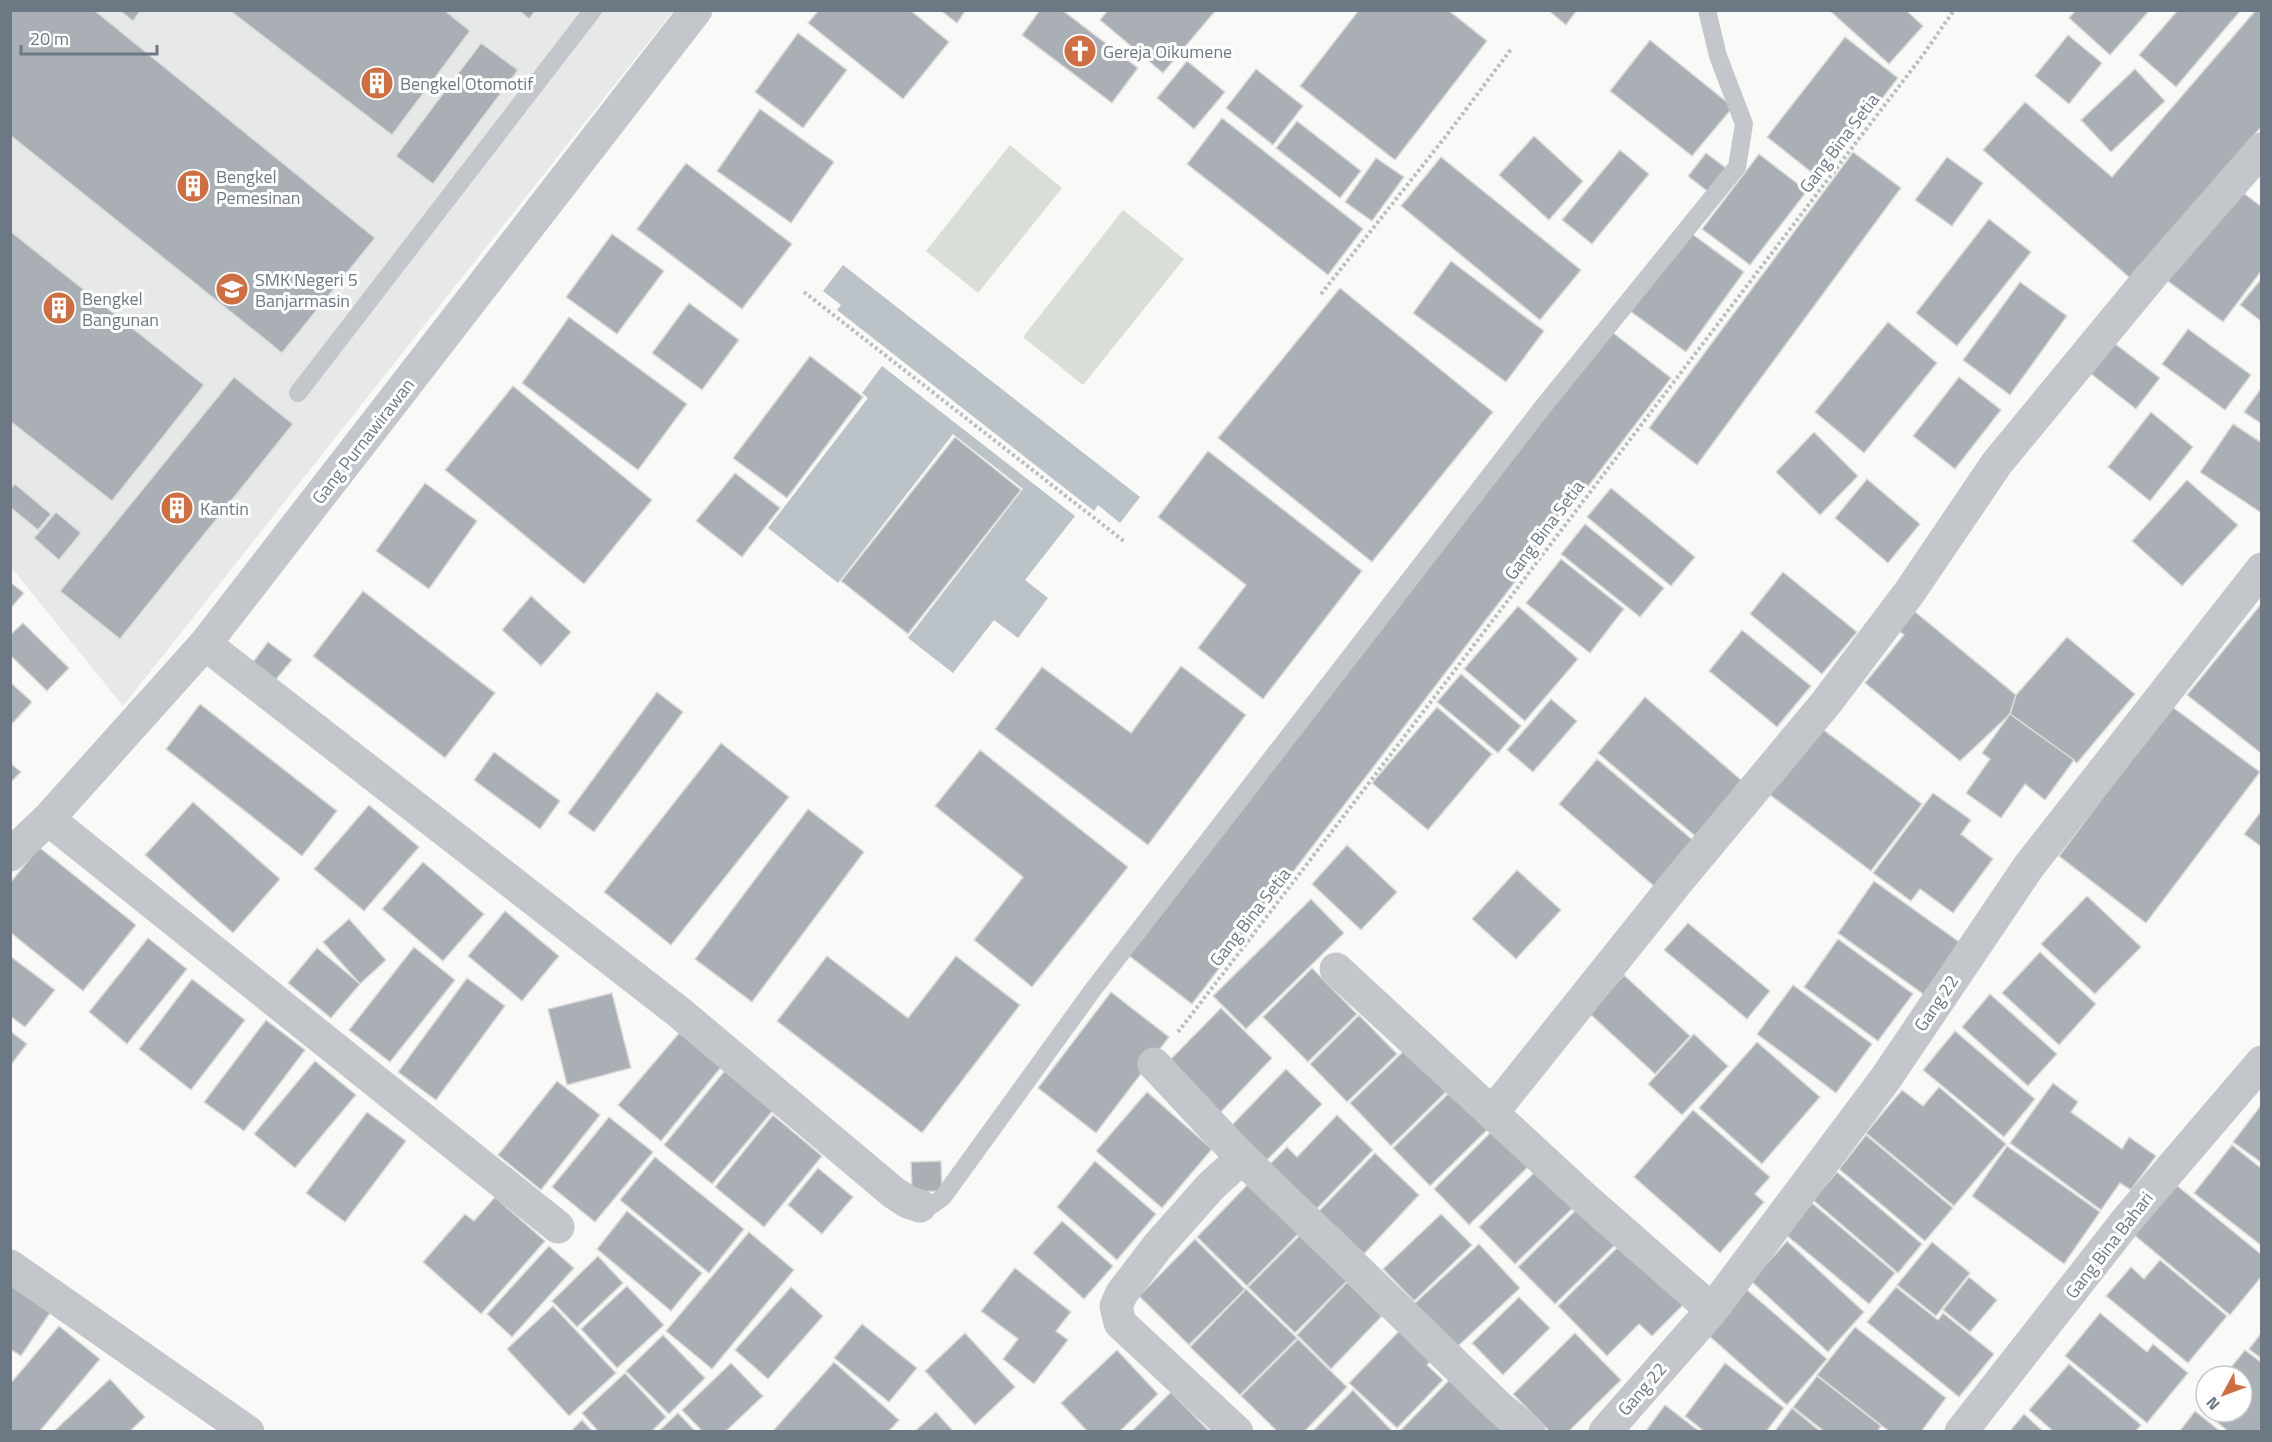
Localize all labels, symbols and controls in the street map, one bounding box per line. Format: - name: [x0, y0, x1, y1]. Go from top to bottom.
- scale bar: [21, 18, 158, 56]
- text: 20 m: [30, 25, 69, 52]
- church icon: Gereja Oikumene: [1062, 33, 1098, 69]
- place label: Gereja Oikumene: [1103, 38, 1232, 65]
- building icon: Bengkel Otomotif: [359, 65, 395, 101]
- place label: Bengkel Otomotif: [400, 70, 533, 97]
- street label: Gang Bina Setia: [1792, 87, 1886, 199]
- place label: Bengkel Pemesinan: [216, 163, 301, 211]
- building icon: Bengkel Pemesinan: [175, 168, 211, 204]
- place label: SMK Negeri 5 Banjarmasin: [255, 266, 358, 314]
- school or university icon: SMK Negeri 5 Banjarmasin: [214, 271, 250, 307]
- place label: Bengkel Bangunan: [82, 285, 159, 333]
- building icon: Bengkel Bangunan: [41, 290, 77, 326]
- street label: Gang Purnawirawan: [305, 372, 421, 510]
- street label: Gang Bina Setia: [1497, 474, 1591, 586]
- building icon: Kantin: [159, 490, 195, 526]
- place label: Kantin: [200, 495, 249, 522]
- street label: Gang Bina Setia: [1203, 862, 1297, 972]
- street label: Gang 22: [1907, 969, 1965, 1037]
- street label: Gang Bina Bahari: [2058, 1186, 2160, 1304]
- street label: Gang 22: [1611, 1356, 1673, 1422]
- north arrow: [2194, 1364, 2254, 1424]
- text: N: [2200, 1392, 2225, 1416]

